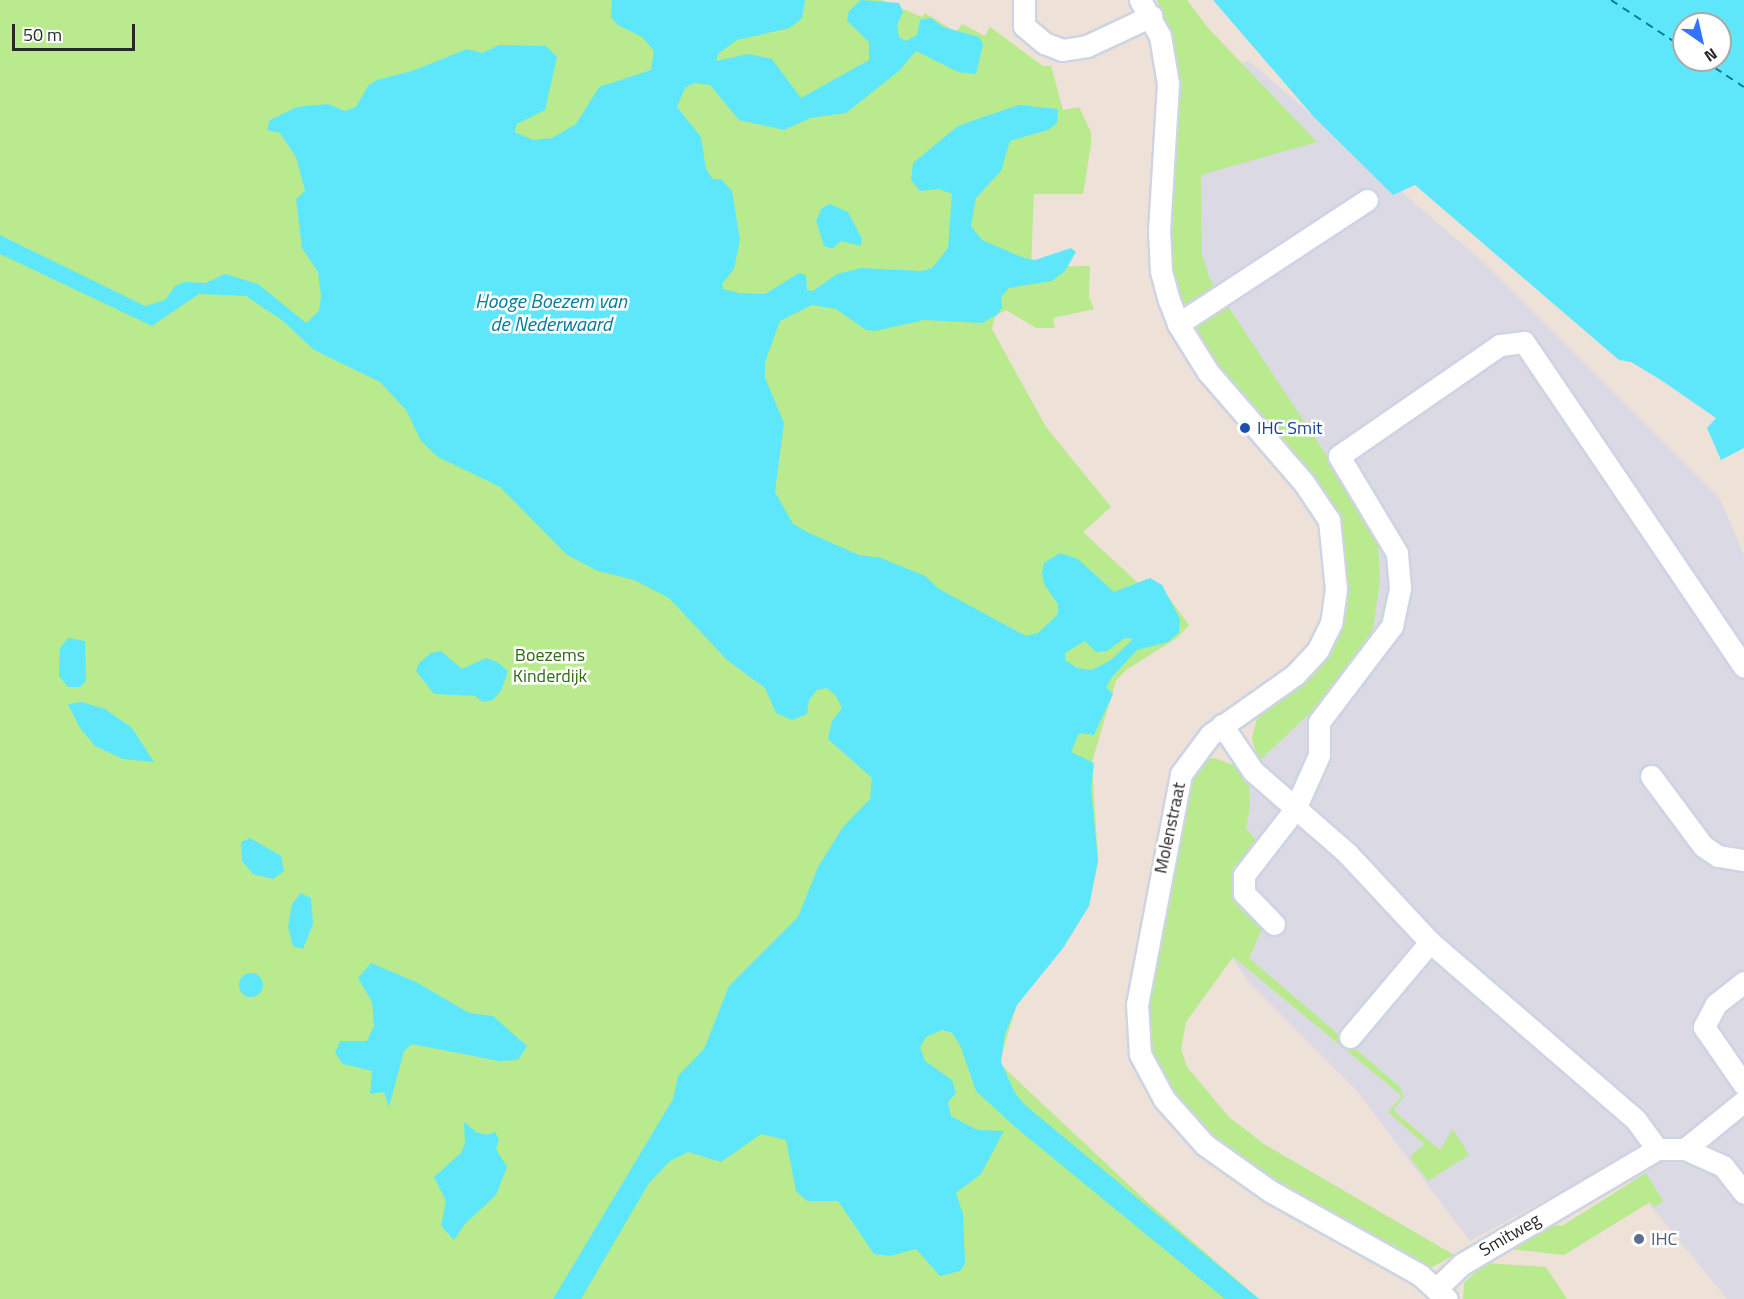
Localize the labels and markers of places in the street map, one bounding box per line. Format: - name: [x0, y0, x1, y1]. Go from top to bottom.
- place label: IHC Smit: [1257, 417, 1322, 439]
- marker: IHC Smit: [1238, 421, 1252, 435]
- place label: IHC: [1651, 1228, 1677, 1250]
- marker: IHC: [1632, 1232, 1646, 1246]

